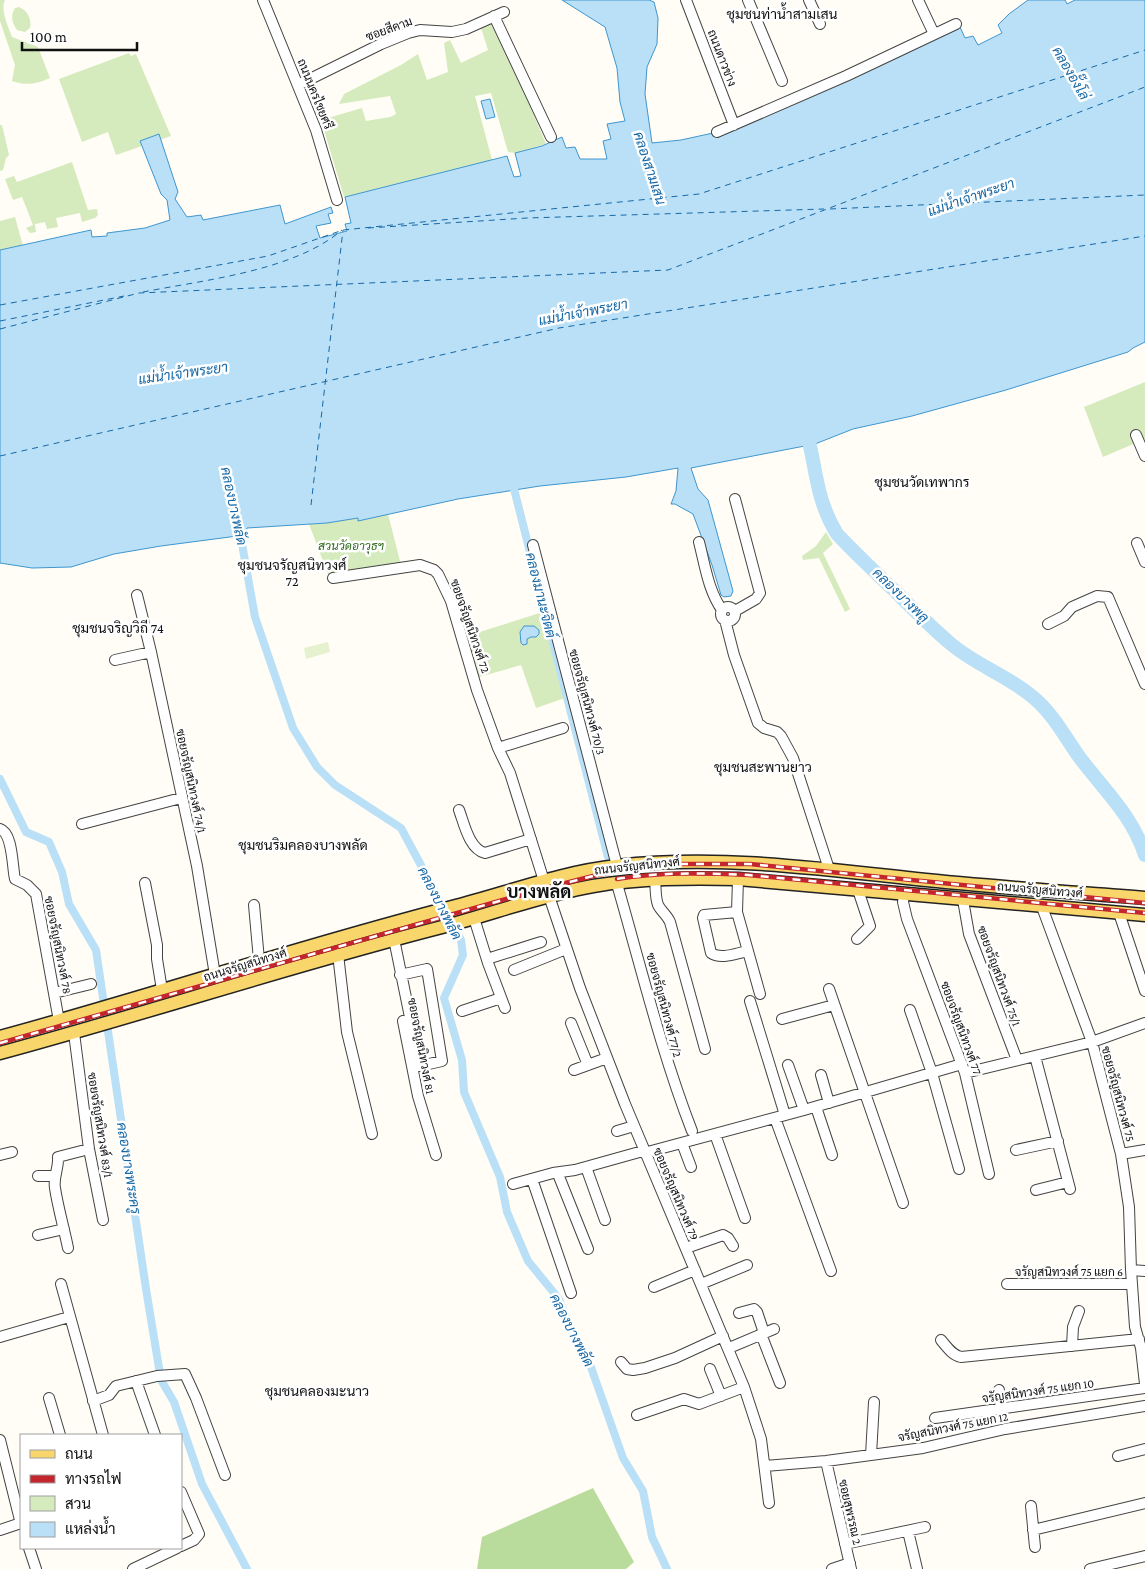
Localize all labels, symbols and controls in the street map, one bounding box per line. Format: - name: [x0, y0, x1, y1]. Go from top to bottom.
- district label: ชุมชนท่าน้ำสามเสน: [726, 2, 838, 24]
- street label: ซอยสีคาม: [363, 13, 414, 44]
- scale bar: [22, 20, 138, 52]
- street label: ถนนดาวข่าง: [705, 28, 739, 88]
- text: 100 m: [30, 29, 67, 45]
- water label: คลองอั๊งโล่: [1049, 41, 1097, 103]
- street label: ถนนนครไชยศรี: [295, 56, 336, 131]
- water label: คลองสามเสน: [631, 129, 669, 207]
- water label: แม่น้ำเจ้าพระยา: [924, 171, 1017, 219]
- water label: แม่น้ำเจ้าพระยา: [536, 292, 629, 328]
- water label: แม่น้ำเจ้าพระยา: [137, 355, 229, 387]
- water label: คลองบางพลัด: [218, 465, 250, 547]
- district label: ชุมชนวัดเทพากร: [874, 474, 970, 492]
- park label: สวนวัดอาวุธฯ: [318, 539, 384, 555]
- water label: คลองมานะจิตต์: [523, 550, 561, 641]
- district label: ชุมชนจรัญสนิทวงศ์ 72: [238, 556, 346, 589]
- water label: คลองบางพลู: [868, 564, 932, 627]
- street label: ซอยจรัญสนิทวงศ์ 72: [447, 577, 494, 675]
- district label: ชุมชนจริญวิถี 74: [72, 619, 164, 638]
- street label: ซอยจรัญสนิทวงศ์ 70/3: [566, 647, 609, 757]
- street label: ซอยจรัญสนิทวงศ์ 74/1: [173, 727, 210, 834]
- district label: ชุมชนสะพานยาว: [714, 759, 812, 777]
- district label: ชุมชนริมคลองบางพลัด: [238, 837, 368, 855]
- street label: ถนนจรัญสนิทวงศ์: [593, 854, 681, 877]
- water label: คลองบางพลัด: [415, 864, 465, 942]
- street label: ถนนจรัญสนิทวงศ์: [997, 878, 1084, 901]
- district label: บางพลัด: [507, 881, 571, 902]
- street label: ซอยจรัญสนิทวงศ์ 78: [42, 895, 75, 995]
- street label: ซอยจรัญสนิทวงศ์ 75/1: [974, 924, 1025, 1028]
- street label: ถนนจรัญสนิทวงศ์: [202, 945, 288, 984]
- street label: ซอยจรัญสนิทวงศ์ 77/2: [643, 951, 686, 1059]
- street label: ซอยจรัญสนิทวงศ์ 77: [938, 979, 985, 1077]
- street label: ซอยจรัญสนิทวงศ์ 81: [405, 996, 438, 1095]
- street label: ซอยจรัญสนิทวงศ์ 75: [1099, 1044, 1138, 1143]
- street label: ซอยจรัญสนิทวงศ์ 83/1: [85, 1071, 116, 1179]
- water label: คลองบางพระครู: [112, 1121, 144, 1217]
- street label: ซอยจรัญสนิทวงศ์ 79: [650, 1145, 703, 1242]
- street label: จรัญสนิทวงศ์ 75 แยก 6: [1015, 1264, 1123, 1279]
- water label: คลองบางพลัด: [547, 1291, 597, 1369]
- street label: จรัญสนิทวงศ์ 75 แยก 10: [981, 1375, 1095, 1406]
- district label: ชุมชนคลองมะนาว: [265, 1383, 369, 1401]
- street label: จรัญสนิทวงศ์ 75 แยก 12: [897, 1408, 1010, 1445]
- legend: [20, 1434, 182, 1549]
- text: ถนน: [65, 1446, 93, 1462]
- text: ทางรถไฟ: [65, 1469, 122, 1487]
- street label: ซอยสุพรรณ 2: [834, 1478, 864, 1547]
- text: สวน: [65, 1496, 91, 1512]
- text: แหล่งน้ำ: [65, 1516, 116, 1537]

